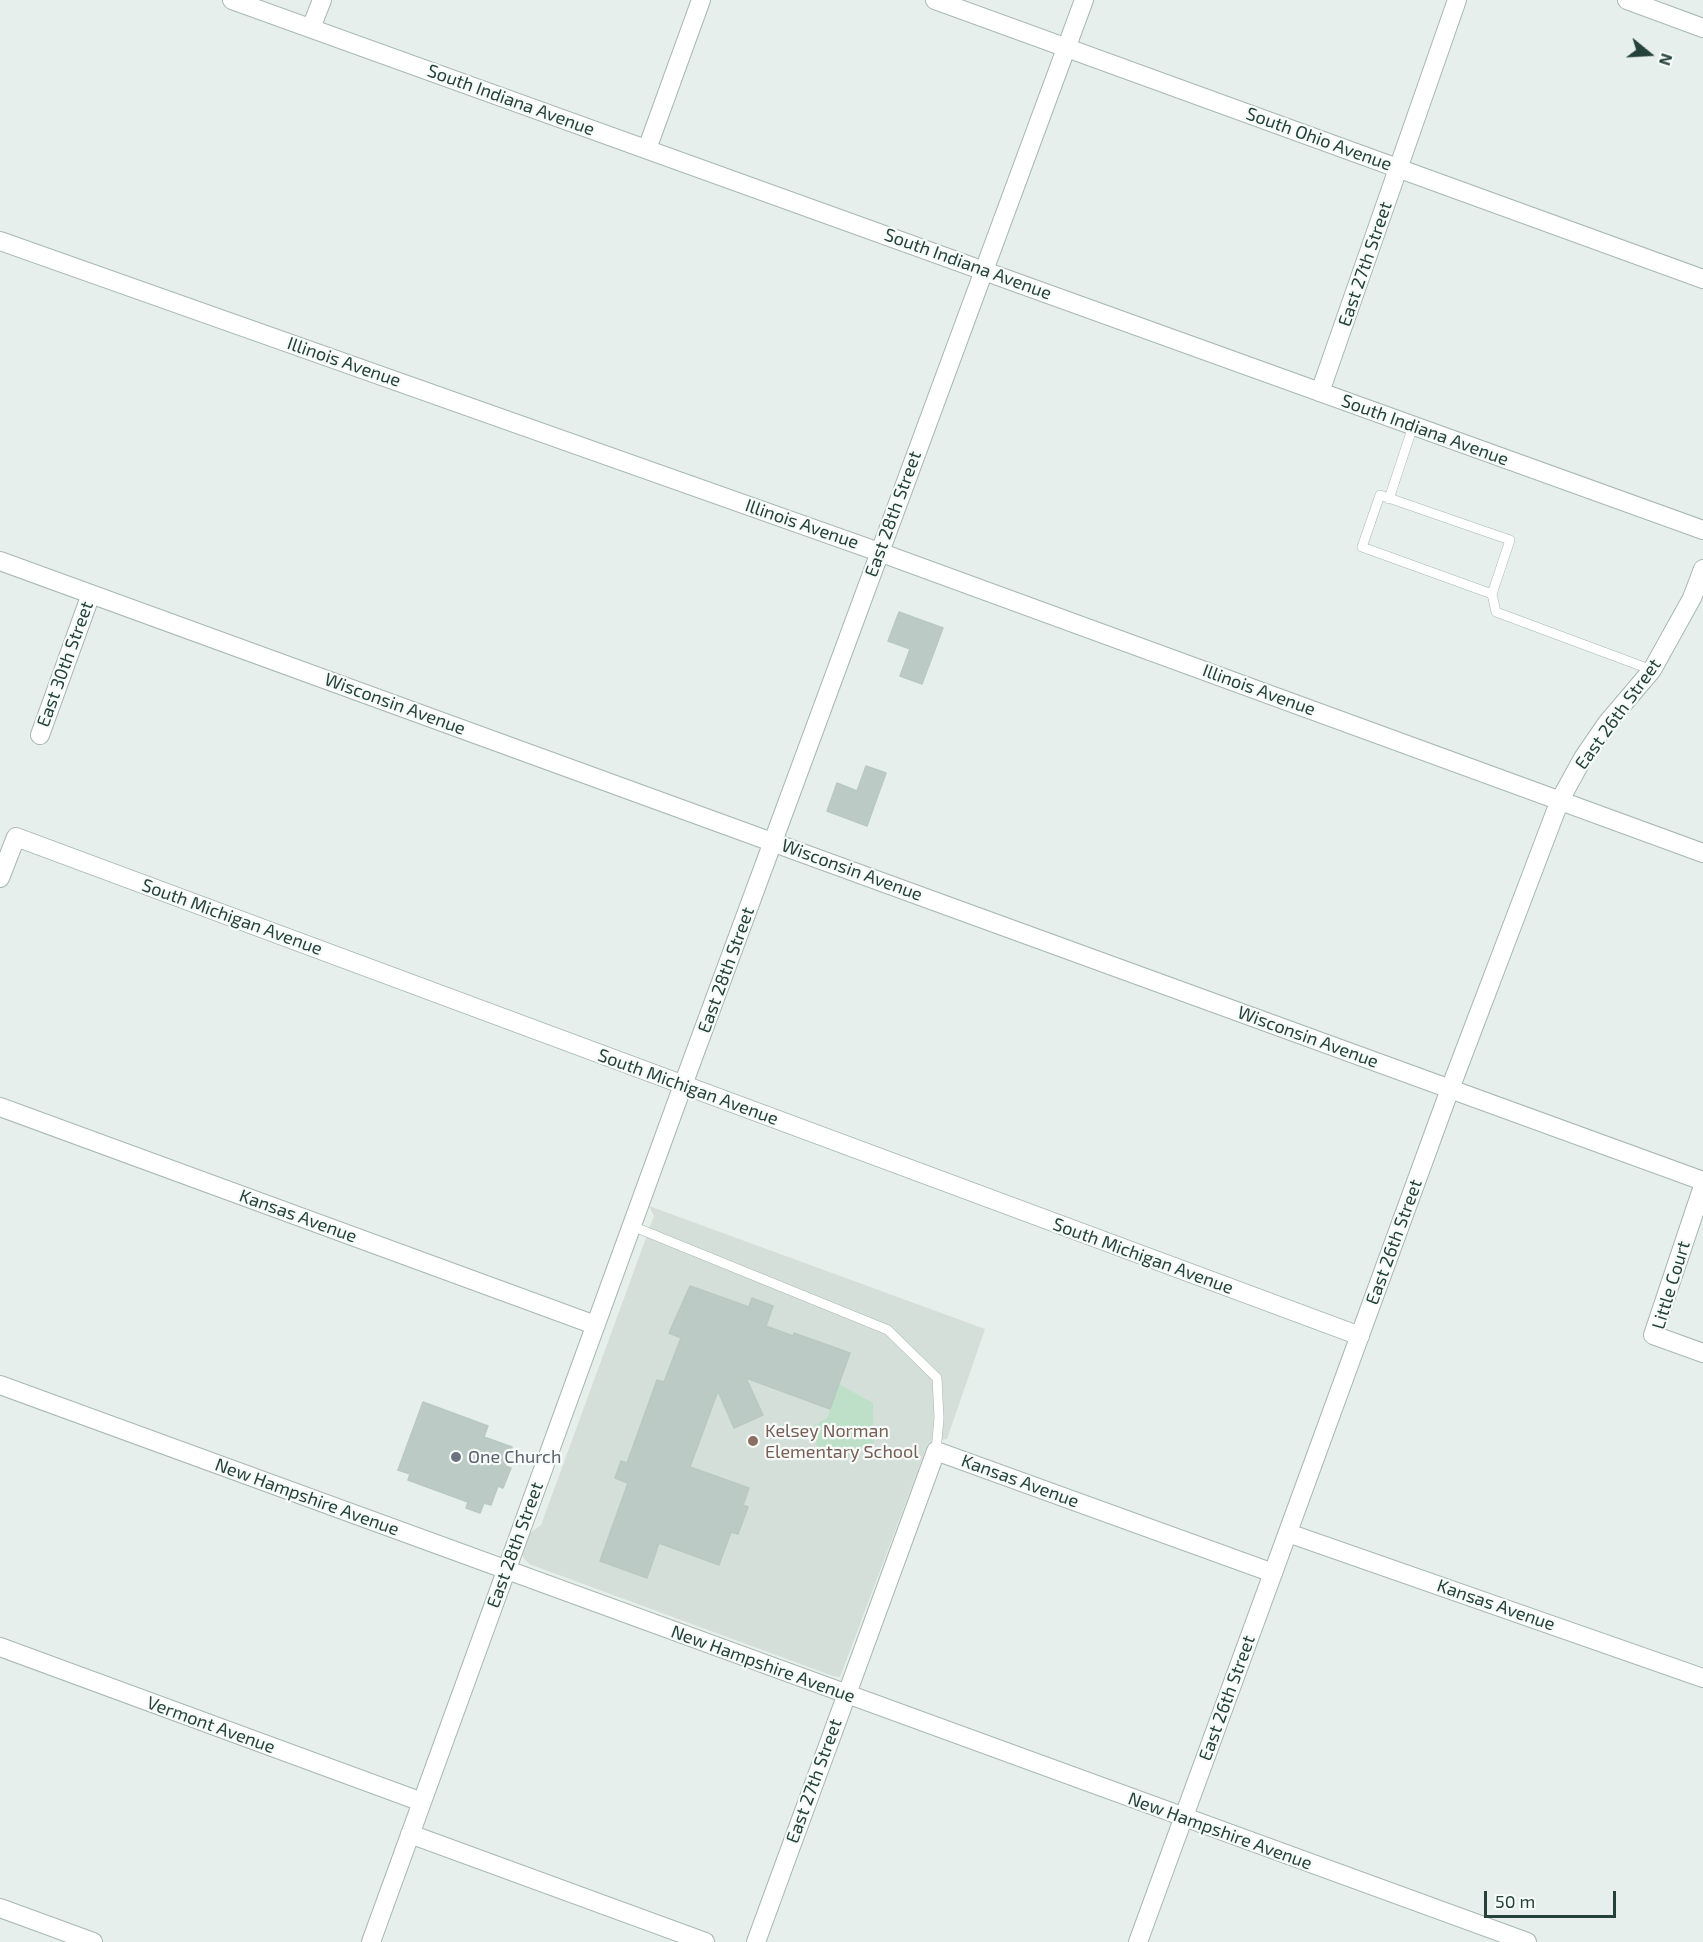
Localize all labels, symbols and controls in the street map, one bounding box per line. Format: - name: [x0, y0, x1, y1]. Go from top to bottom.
- north arrow: [1619, 24, 1679, 84]
- text: N: [1656, 51, 1677, 68]
- street label: South Indiana Avenue: [424, 60, 598, 140]
- street label: South Ohio Avenue: [1243, 103, 1395, 175]
- street label: East 27th Street: [1334, 199, 1396, 329]
- street label: South Indiana Avenue: [881, 224, 1055, 304]
- street label: Illinois Avenue: [284, 332, 404, 392]
- street label: South Indiana Avenue: [1338, 390, 1512, 470]
- street label: East 28th Street: [860, 448, 926, 580]
- street label: Illinois Avenue: [742, 494, 862, 554]
- street label: East 30th Street: [32, 598, 98, 730]
- street label: East 26th Street: [1571, 654, 1665, 774]
- street label: Illinois Avenue: [1200, 660, 1318, 720]
- street label: Wisconsin Avenue: [322, 668, 468, 740]
- street label: Wisconsin Avenue: [779, 834, 925, 906]
- street label: South Michigan Avenue: [139, 874, 325, 960]
- street label: East 28th Street: [693, 904, 759, 1036]
- street label: Wisconsin Avenue: [1235, 1001, 1381, 1073]
- street label: South Michigan Avenue: [595, 1044, 781, 1130]
- street label: East 26th Street: [1361, 1176, 1427, 1308]
- street label: Kansas Avenue: [236, 1185, 360, 1247]
- street label: South Michigan Avenue: [1050, 1213, 1236, 1299]
- street label: Little Court: [1647, 1238, 1695, 1332]
- place label: Kelsey Norman Elementary School: [765, 1420, 919, 1462]
- marker: Kelsey Norman Elementary School: [746, 1434, 760, 1448]
- place label: One Church: [468, 1446, 561, 1468]
- marker: One Church: [449, 1450, 463, 1464]
- street label: Kansas Avenue: [958, 1450, 1082, 1512]
- street label: New Hampshire Avenue: [212, 1454, 402, 1540]
- street label: East 28th Street: [482, 1479, 548, 1611]
- street label: Kansas Avenue: [1434, 1575, 1558, 1635]
- street label: New Hampshire Avenue: [668, 1621, 858, 1707]
- street label: East 26th Street: [1194, 1632, 1260, 1764]
- street label: Vermont Avenue: [144, 1692, 278, 1758]
- street label: East 27th Street: [782, 1716, 846, 1846]
- street label: New Hampshire Avenue: [1125, 1788, 1315, 1874]
- scale bar: [1487, 1879, 1619, 1917]
- text: 50 m: [1495, 1890, 1535, 1912]

